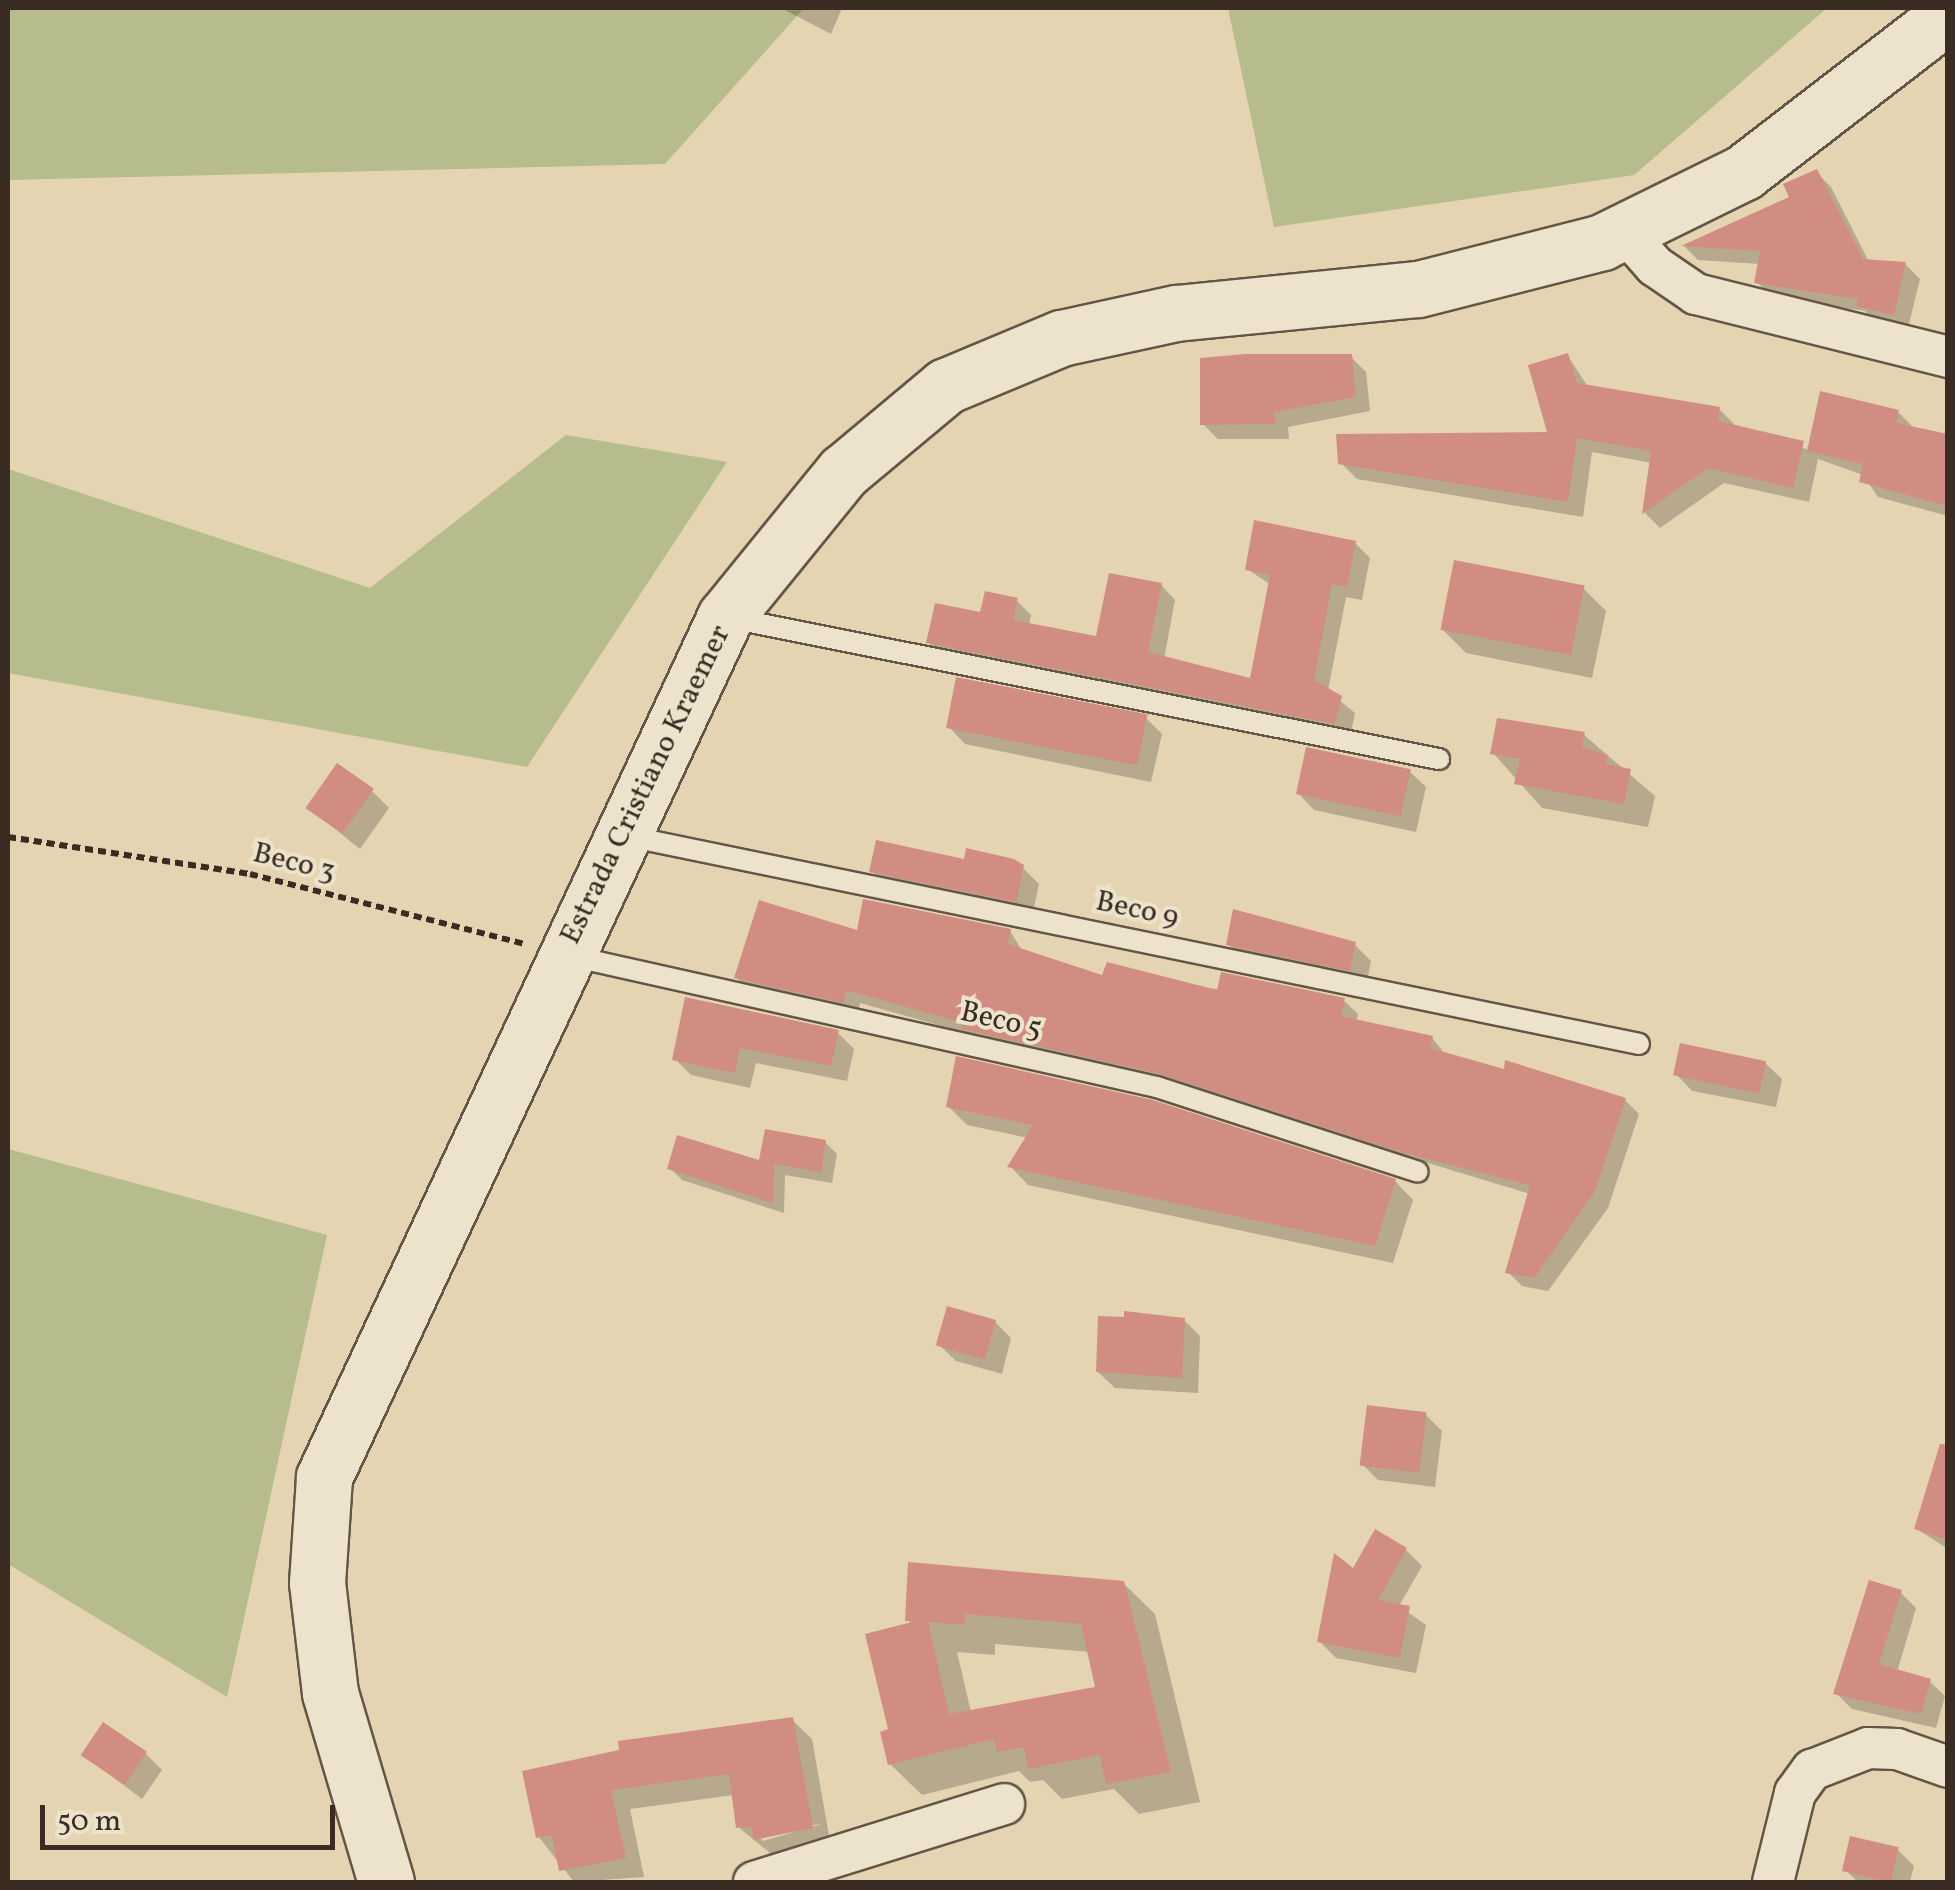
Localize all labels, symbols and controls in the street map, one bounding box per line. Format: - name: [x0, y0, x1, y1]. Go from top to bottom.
- street label: Estrada Cristiano Kraemer: [553, 620, 739, 950]
- street label: Beco 3: [249, 835, 339, 891]
- street label: Beco 9: [1092, 884, 1182, 936]
- street label: Beco 5: [957, 994, 1045, 1048]
- scale bar: [45, 1785, 340, 1847]
- text: 50 m: [57, 1801, 121, 1843]

